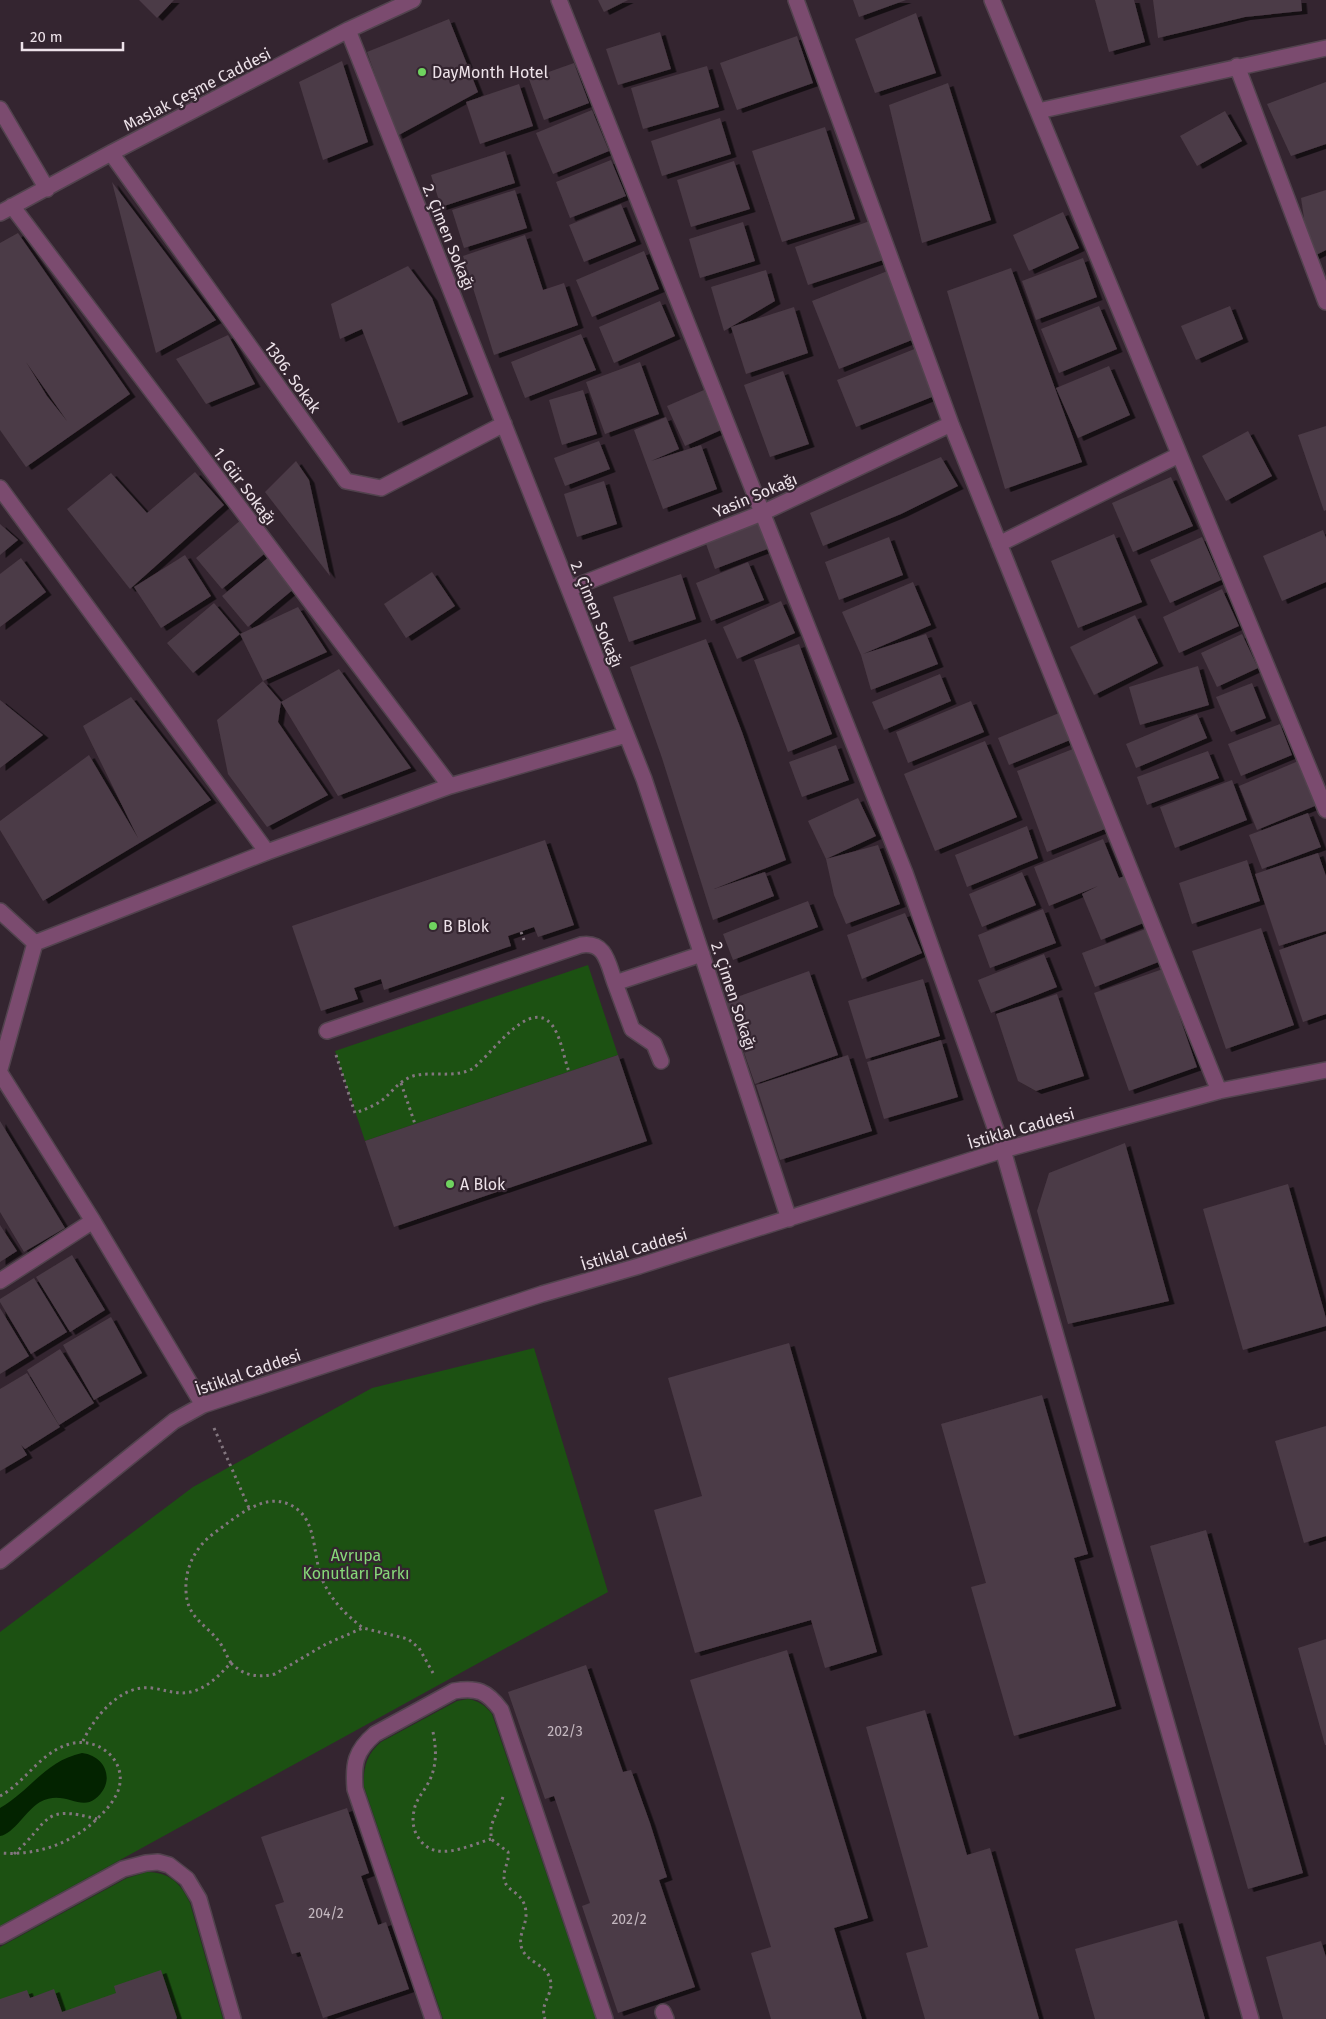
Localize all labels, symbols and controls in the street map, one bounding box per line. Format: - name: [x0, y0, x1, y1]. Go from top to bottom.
- scale bar: [22, 20, 124, 52]
- text: 20 m: [30, 28, 63, 46]
- street label: Maslak Çeşme Caddesi: [120, 44, 275, 136]
- place label: DayMonth Hotel: [432, 63, 549, 82]
- marker: DayMonth Hotel: [416, 66, 428, 78]
- street label: 2. Çimen Sokağı: [418, 181, 478, 293]
- street label: 1306. Sokak: [260, 338, 325, 417]
- street label: 1. Gür Sokağı: [209, 444, 280, 529]
- street label: Yasin Sokağı: [710, 469, 800, 522]
- street label: 2. Çimen Sokağı: [566, 558, 626, 670]
- place label: B Blok: [443, 917, 490, 936]
- marker: B Blok: [427, 920, 439, 932]
- street label: 2. Çimen Sokağı: [706, 940, 760, 1053]
- street label: İstiklal Caddesi: [965, 1103, 1077, 1153]
- place label: A Blok: [460, 1175, 506, 1194]
- marker: A Blok: [444, 1178, 456, 1190]
- street label: İstiklal Caddesi: [578, 1223, 690, 1275]
- street label: İstiklal Caddesi: [193, 1345, 303, 1399]
- park label: Avrupa Konutları Parkı: [302, 1546, 410, 1583]
- house number: 202/3: [547, 1723, 583, 1740]
- house number: 204/2: [308, 1905, 344, 1922]
- house number: 202/2: [611, 1911, 647, 1928]

